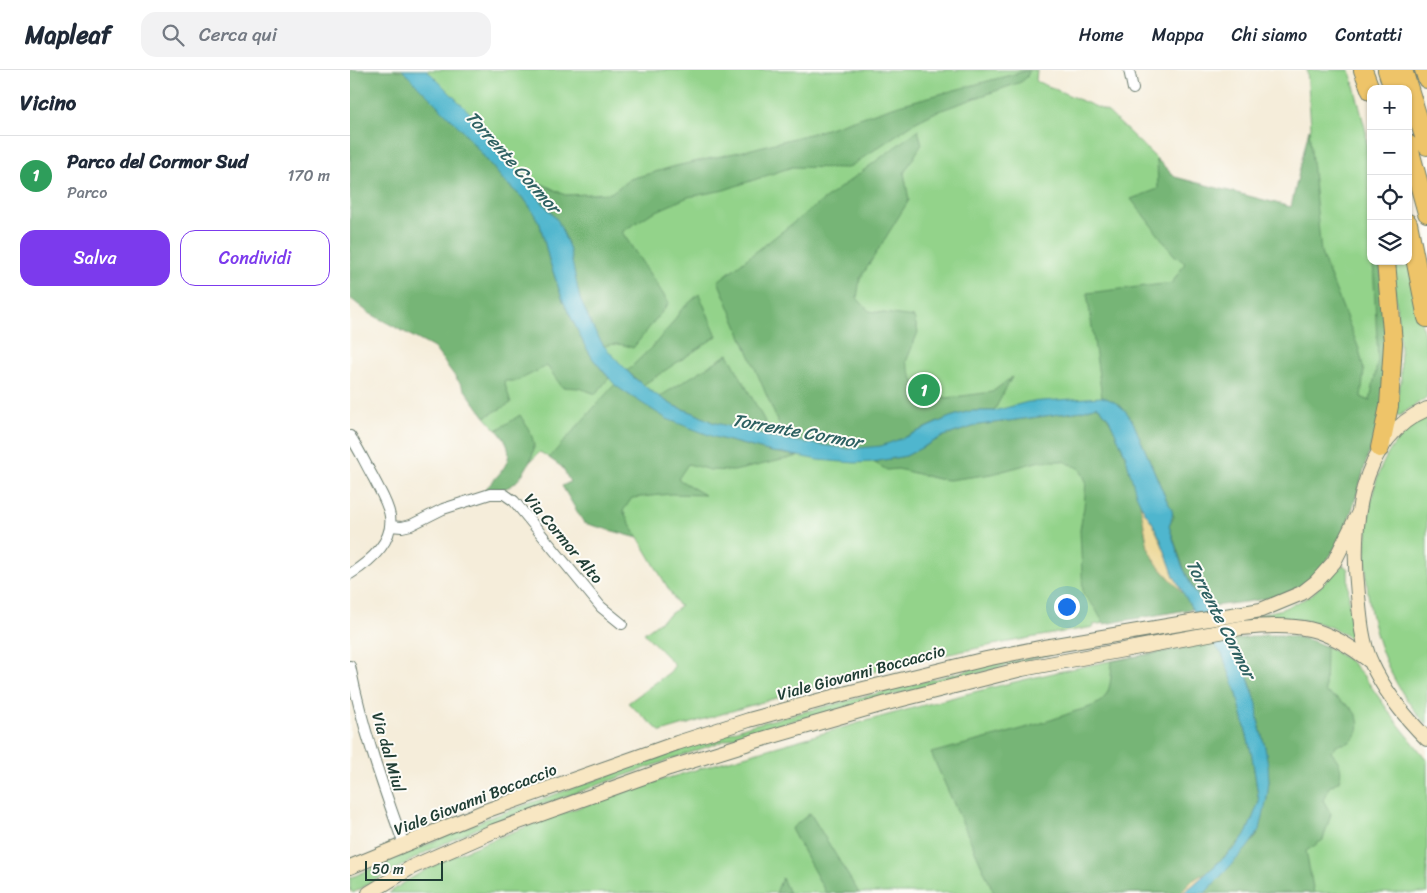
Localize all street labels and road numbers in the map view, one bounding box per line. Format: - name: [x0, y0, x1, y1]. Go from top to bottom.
- street label: Via Cormor Alto: [517, 486, 611, 590]
- street label: Viale Giovanni Boccaccio: [774, 636, 948, 709]
- street label: Via dal Miul: [363, 709, 414, 796]
- street label: Viale Giovanni Boccaccio: [389, 755, 561, 844]

